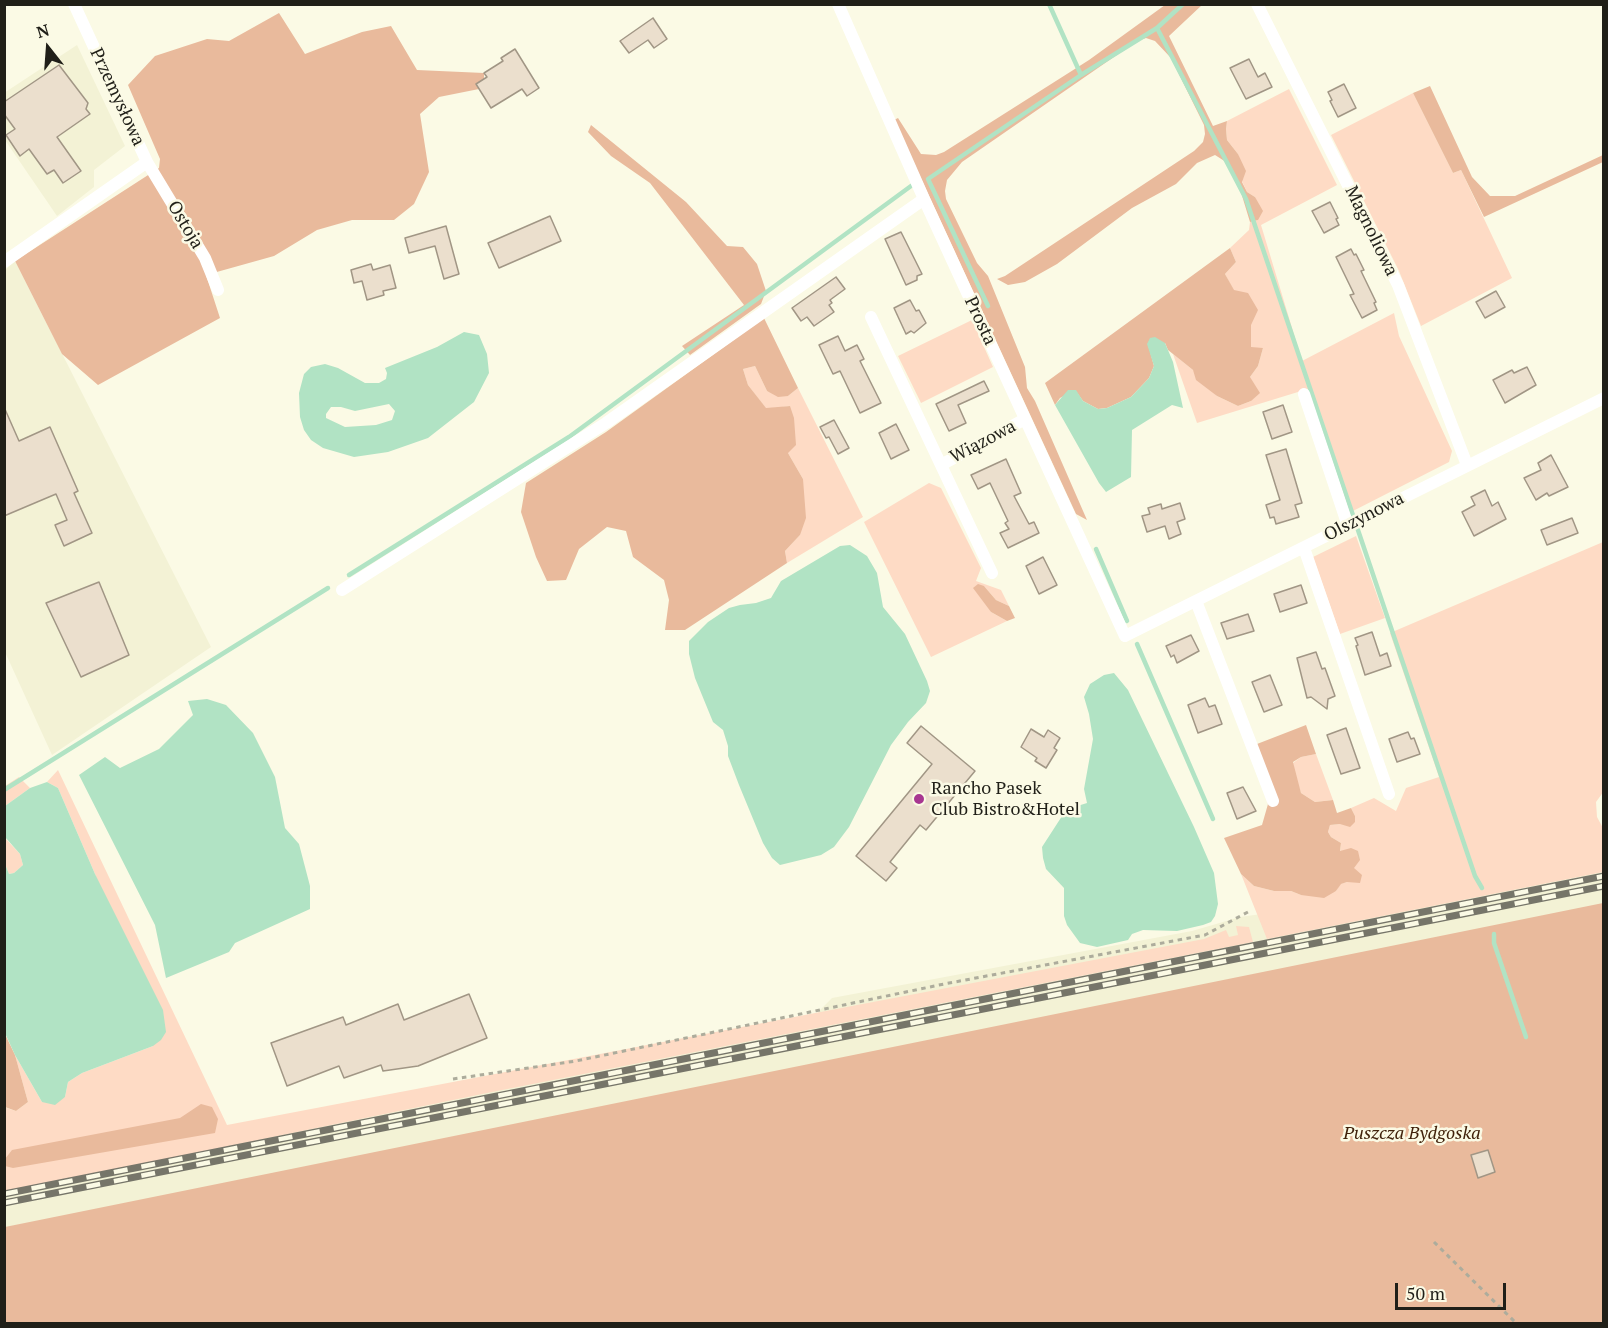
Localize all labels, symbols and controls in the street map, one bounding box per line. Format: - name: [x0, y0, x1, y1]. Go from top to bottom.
- north arrow: [18, 18, 78, 78]
- text: N: [34, 18, 52, 43]
- street label: Przemysłowa: [85, 45, 149, 149]
- street label: Magnoliowa: [1340, 182, 1402, 280]
- street label: Ostoja: [162, 197, 208, 253]
- street label: Prosta: [959, 293, 1001, 349]
- street label: Wiązowa: [946, 416, 1020, 468]
- street label: Olszynowa: [1320, 488, 1408, 546]
- place label: Rancho Pasek Club Bistro&Hotel: [931, 778, 1080, 820]
- marker: Rancho Pasek Club Bistro&Hotel: [912, 792, 926, 806]
- park label: Puszcza Bydgoska: [1343, 1123, 1481, 1145]
- scale bar: [1398, 1271, 1509, 1309]
- text: 50 m: [1406, 1281, 1445, 1305]

